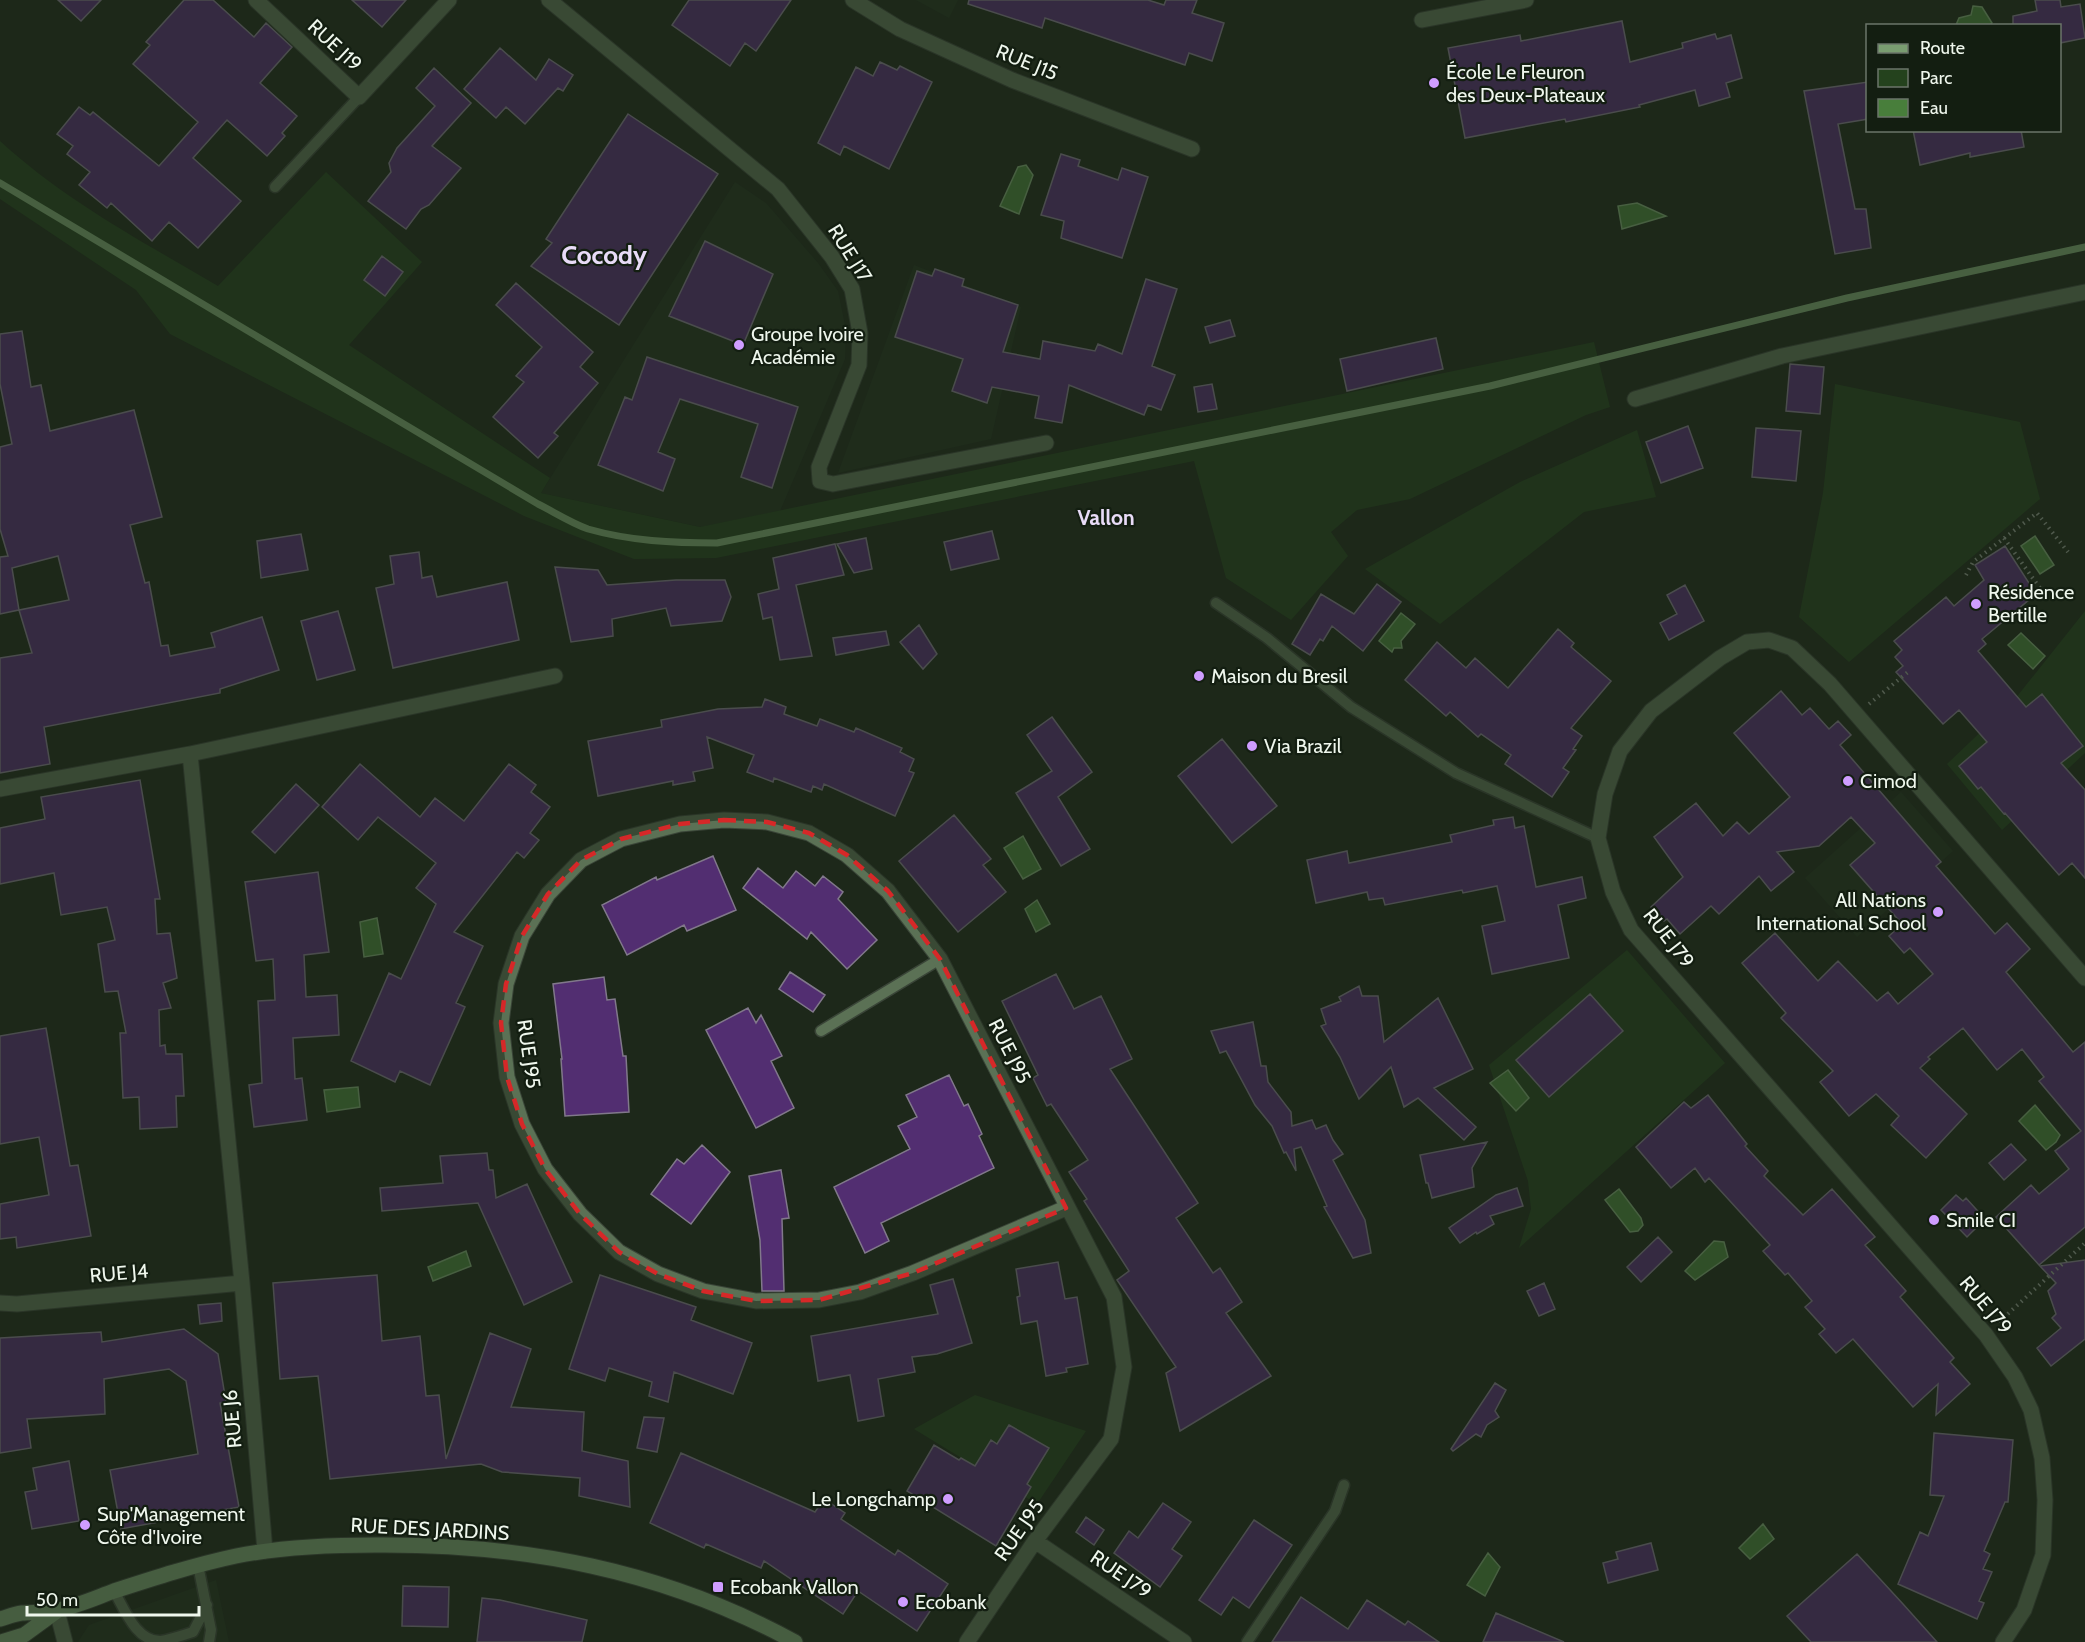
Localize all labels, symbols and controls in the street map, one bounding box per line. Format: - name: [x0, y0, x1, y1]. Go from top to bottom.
- street label: RUE J19: [303, 14, 367, 76]
- legend: [1866, 24, 2061, 132]
- text: Route: [1920, 37, 1965, 59]
- street label: RUE J15: [993, 39, 1061, 85]
- place label: École Le Fleuron des Deux-Plateaux: [1446, 60, 1605, 107]
- text: Parc: [1920, 67, 1952, 89]
- marker: École Le Fleuron des Deux-Plateaux: [1427, 76, 1441, 90]
- text: Eau: [1920, 97, 1948, 119]
- street label: RUE J17: [823, 220, 877, 286]
- district label: Cocody: [561, 239, 647, 271]
- place label: Groupe Ivoire Académie: [751, 322, 864, 369]
- marker: Groupe Ivoire Académie: [732, 338, 746, 352]
- district label: Vallon: [1077, 505, 1135, 530]
- place label: Résidence Bertille: [1988, 580, 2074, 627]
- marker: Résidence Bertille: [1969, 597, 1983, 611]
- place label: Maison du Bresil: [1211, 664, 1348, 688]
- marker: Maison du Bresil: [1192, 669, 1206, 683]
- place label: Via Brazil: [1264, 734, 1342, 758]
- marker: Via Brazil: [1245, 739, 1259, 753]
- place label: Cimod: [1860, 769, 1917, 793]
- marker: Cimod: [1841, 774, 1855, 788]
- place label: All Nations International School: [1756, 888, 1926, 935]
- street label: RUE J79: [1638, 904, 1700, 972]
- marker: All Nations International School: [1931, 905, 1945, 919]
- street label: RUE J95: [984, 1015, 1036, 1087]
- street label: RUE J95: [512, 1018, 546, 1090]
- place label: Smile CI: [1946, 1208, 2016, 1232]
- marker: Smile CI: [1927, 1213, 1941, 1227]
- street label: RUE J4: [89, 1258, 150, 1288]
- street label: RUE J79: [1955, 1271, 2017, 1339]
- street label: RUE J6: [217, 1389, 247, 1449]
- place label: Le Longchamp: [811, 1487, 936, 1511]
- marker: Le Longchamp: [941, 1492, 955, 1506]
- street label: RUE J95: [989, 1495, 1049, 1565]
- place label: Sup'Management Côte d'Ivoire: [97, 1502, 245, 1549]
- street label: RUE DES JARDINS: [350, 1513, 510, 1545]
- marker: Sup'Management Côte d'Ivoire: [78, 1518, 92, 1532]
- street label: RUE J79: [1086, 1545, 1156, 1603]
- place label: Ecobank Vallon: [730, 1575, 859, 1599]
- scale bar: [27, 1579, 200, 1617]
- marker: Ecobank Vallon: [711, 1580, 725, 1594]
- text: 50 m: [36, 1589, 78, 1611]
- place label: Ecobank: [915, 1590, 987, 1614]
- marker: Ecobank: [896, 1595, 910, 1609]

